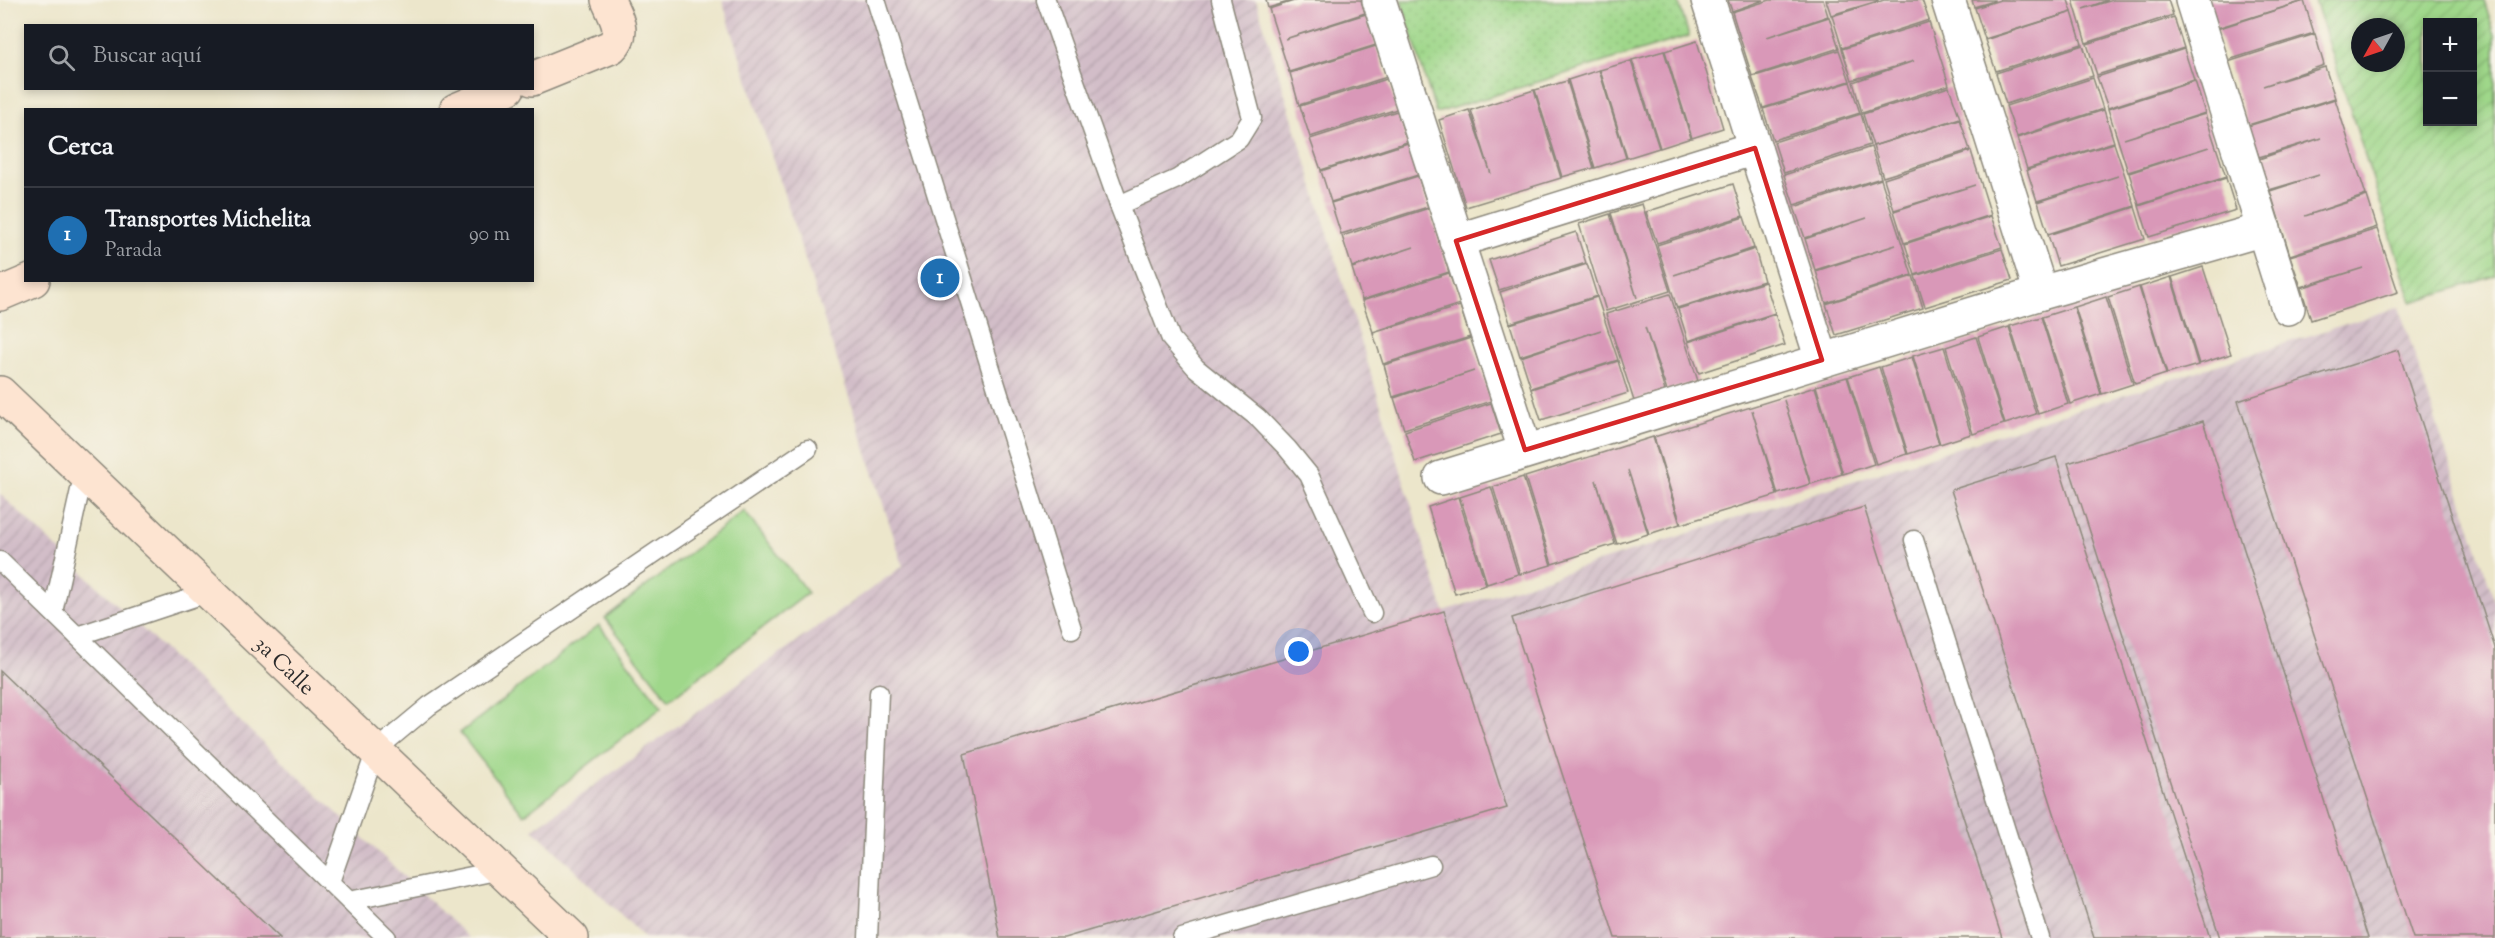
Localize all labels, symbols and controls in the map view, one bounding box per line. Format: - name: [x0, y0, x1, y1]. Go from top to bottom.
- north arrow: [2351, 18, 2405, 72]
- map controls: [2423, 18, 2477, 126]
- button: +: [2423, 18, 2477, 72]
- search box: [24, 24, 534, 90]
- icon: search: [45, 41, 78, 74]
- text: Buscar aquí: [93, 41, 202, 73]
- button: −: [2423, 72, 2477, 126]
- text: Cerca: [48, 129, 114, 166]
- text: Transportes Michelita: [105, 205, 311, 237]
- text: 1: [64, 221, 71, 250]
- text: 90 m: [469, 221, 510, 250]
- text: Parada: [105, 237, 162, 266]
- pin: 1: [920, 256, 960, 300]
- street label: 3a Calle: [245, 630, 321, 704]
- your location: [1284, 637, 1313, 666]

